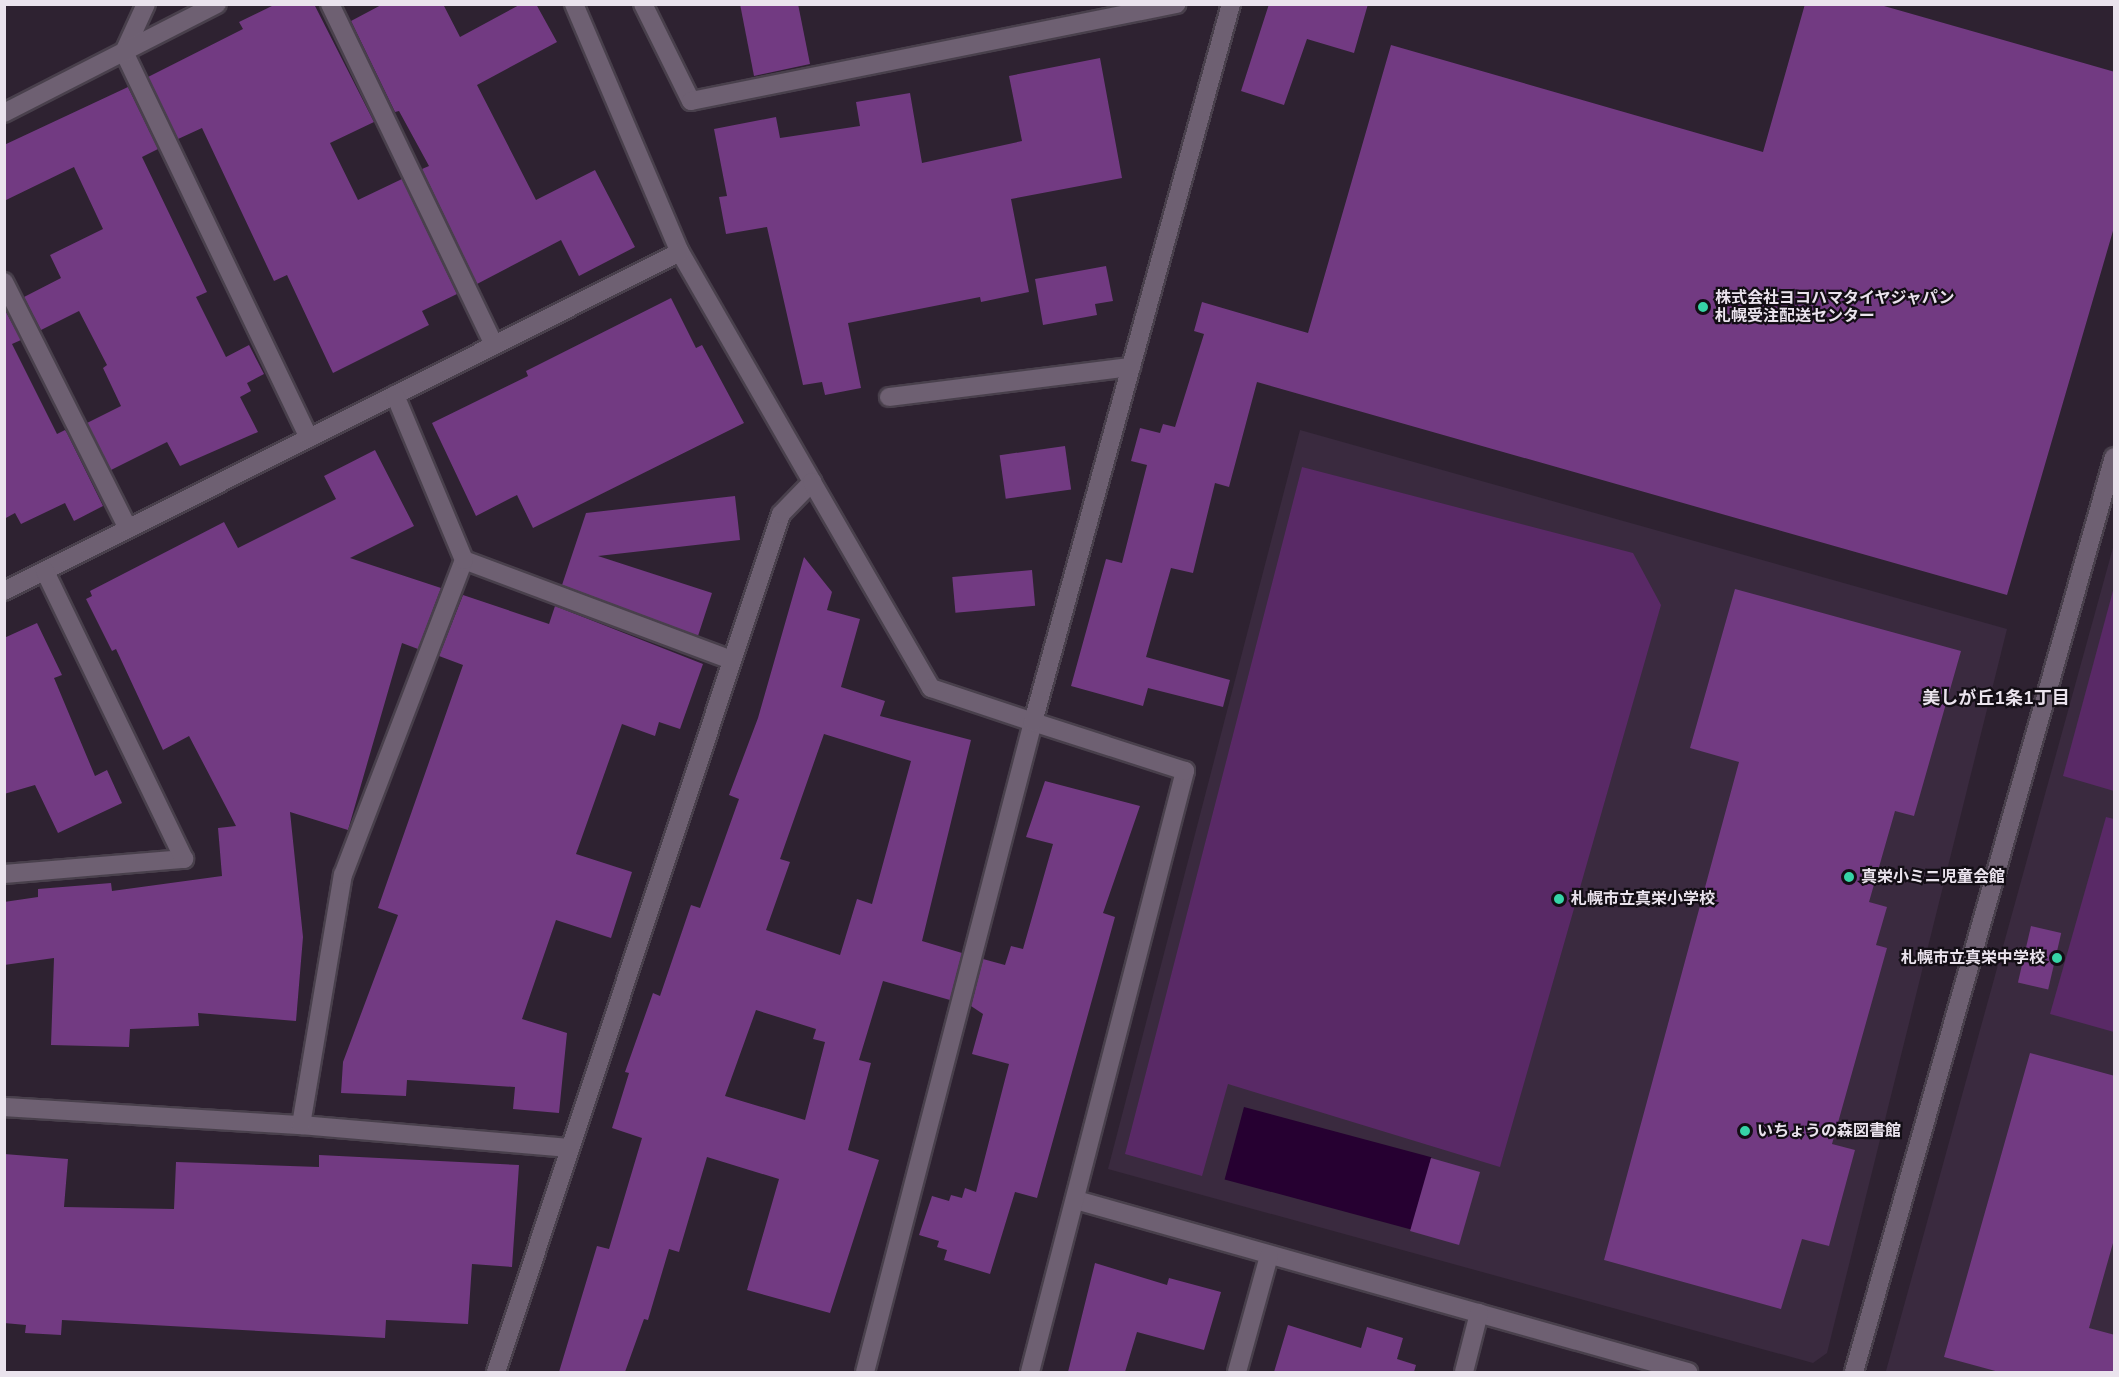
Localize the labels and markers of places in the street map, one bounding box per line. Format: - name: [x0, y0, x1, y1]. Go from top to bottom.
- place label: 株式会社ヨコハマタイヤジャパン 札幌受注配送センター: [1715, 288, 1955, 326]
- marker: 株式会社ヨコハマタイヤジャパン 札幌受注配送センター: [1696, 300, 1710, 314]
- place label: 真栄小ミニ児童会館: [1861, 867, 2005, 887]
- marker: 真栄小ミニ児童会館: [1842, 870, 1856, 884]
- place label: 札幌市立真栄小学校: [1571, 889, 1715, 909]
- marker: 札幌市立真栄小学校: [1552, 892, 1566, 906]
- place label: 札幌市立真栄中学校: [1901, 948, 2045, 968]
- marker: 札幌市立真栄中学校: [2050, 951, 2064, 965]
- place label: いちょうの森図書館: [1757, 1121, 1901, 1141]
- marker: いちょうの森図書館: [1738, 1124, 1752, 1138]

